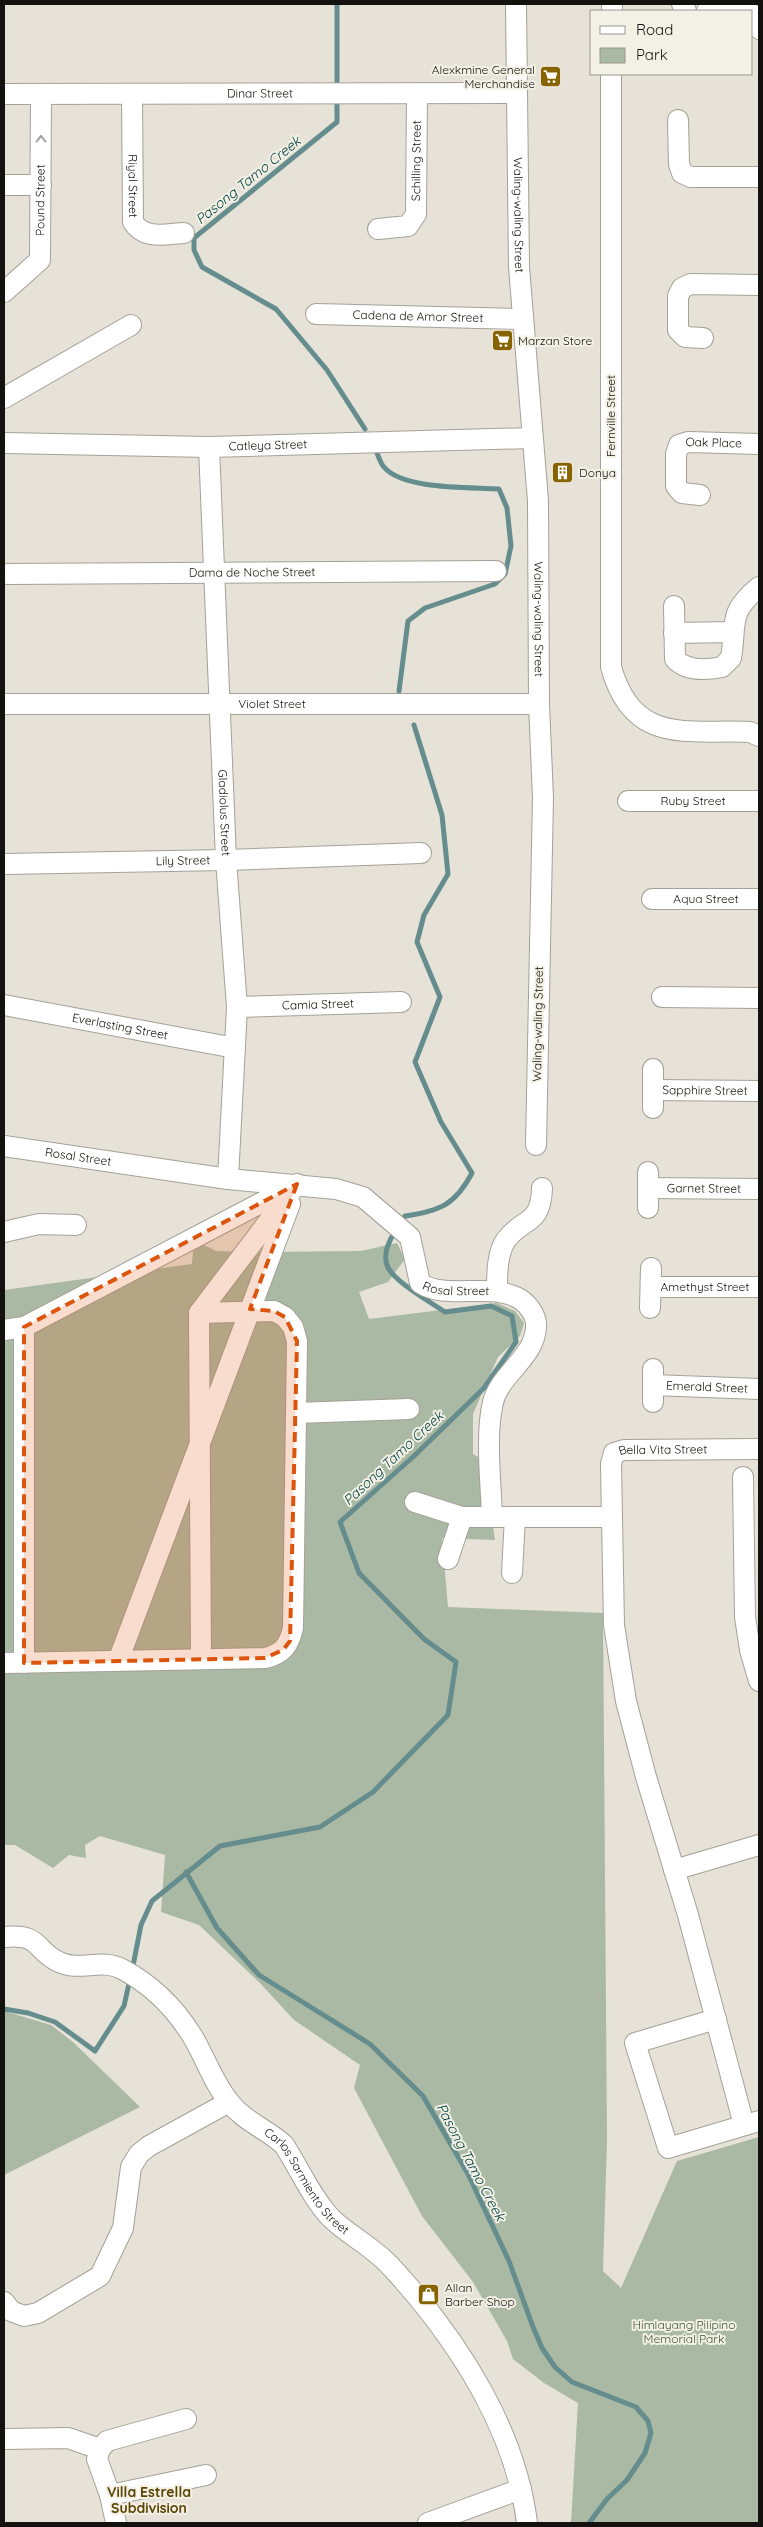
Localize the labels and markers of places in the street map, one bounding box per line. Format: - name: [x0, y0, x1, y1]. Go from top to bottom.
- place label: Alexkmine General Merchandise: [432, 62, 535, 91]
- supermarket icon: Alexkmine General Merchandise: [539, 65, 563, 89]
- supermarket icon: Marzan Store: [490, 329, 514, 353]
- place label: Marzan Store: [518, 333, 592, 348]
- building icon: Donya: [551, 461, 575, 485]
- place label: Donya: [579, 465, 616, 480]
- place label: Allan Barber Shop: [445, 2280, 515, 2309]
- shop icon: Allan Barber Shop: [417, 2283, 441, 2307]

